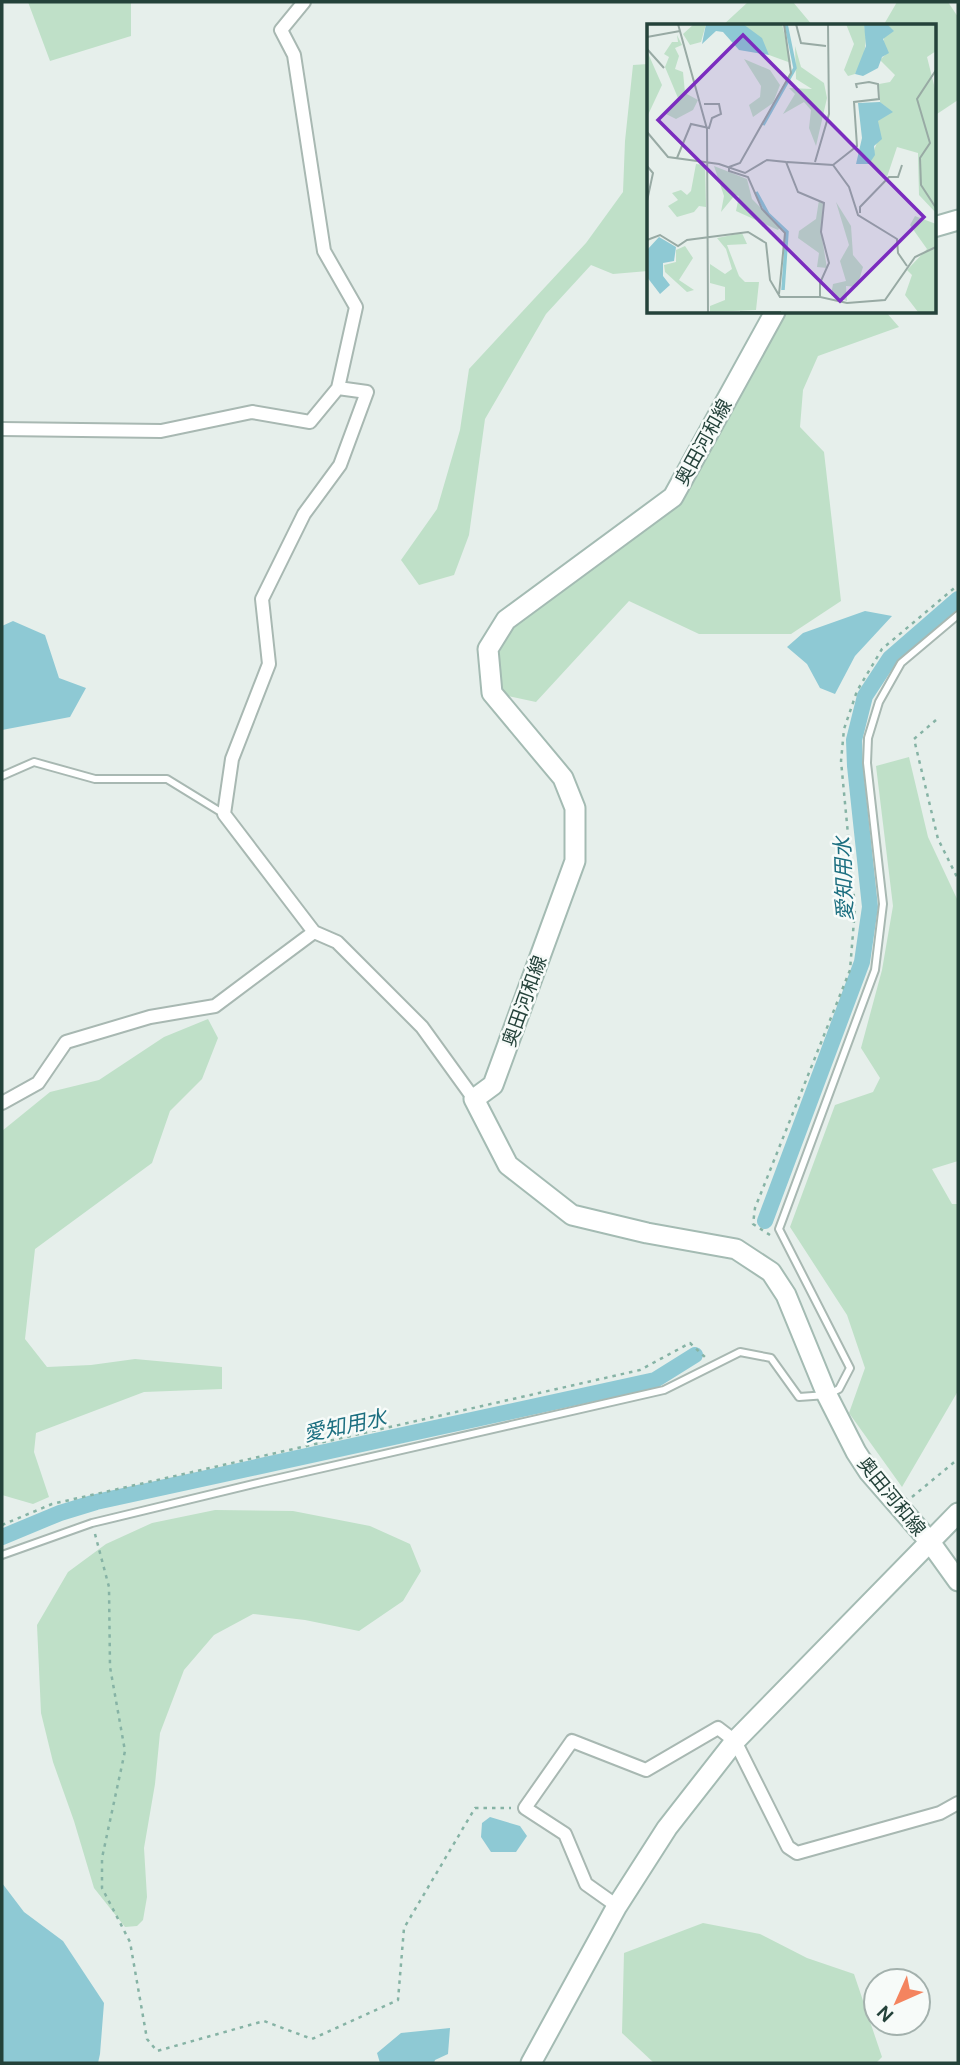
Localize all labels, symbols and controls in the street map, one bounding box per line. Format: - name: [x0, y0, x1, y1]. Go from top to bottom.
- inset map: [647, 24, 936, 313]
- street label: 奥田河和線: [669, 395, 737, 490]
- water label: 愛知用水: [828, 835, 859, 921]
- street label: 奥田河和線: [496, 952, 552, 1050]
- water label: 愛知用水: [301, 1403, 391, 1448]
- street label: 奥田河和線: [852, 1452, 931, 1541]
- north arrow: [862, 1967, 932, 2037]
- text: N: [872, 2000, 899, 2027]

